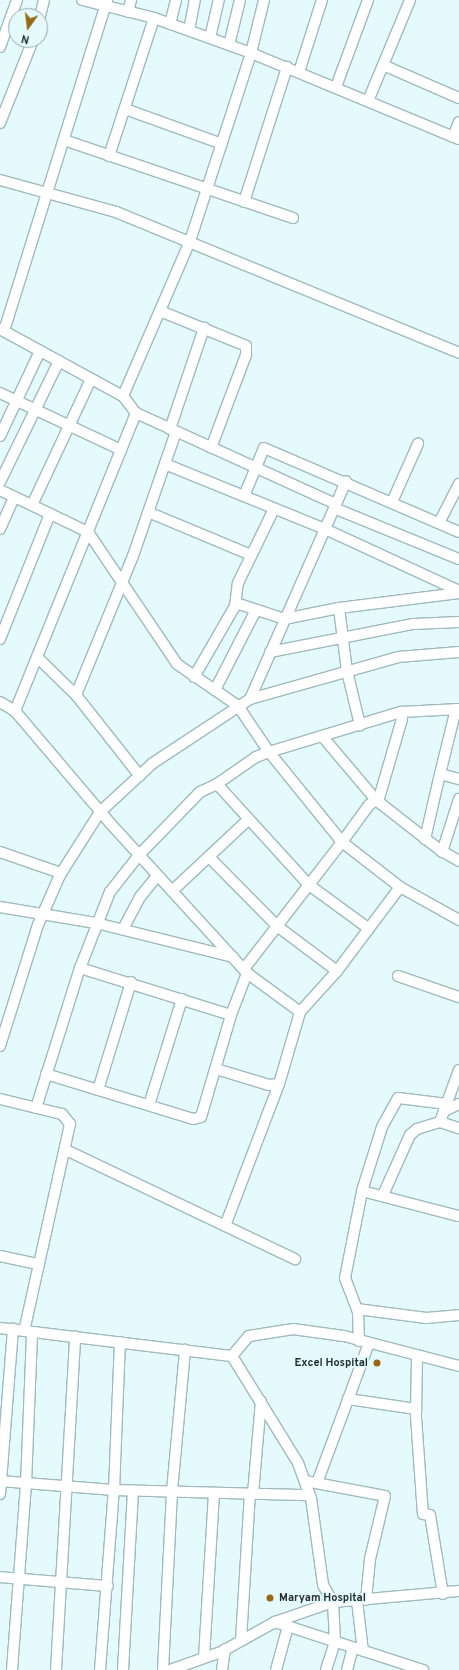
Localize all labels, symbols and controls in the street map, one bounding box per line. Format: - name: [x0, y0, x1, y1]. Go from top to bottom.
- north arrow: [8, 8, 48, 48]
- text: N: [20, 31, 31, 46]
- place label: Excel Hospital: [295, 1356, 368, 1370]
- marker: Excel Hospital: [371, 1357, 383, 1369]
- place label: Maryam Hospital: [279, 1591, 366, 1605]
- marker: Maryam Hospital: [264, 1592, 276, 1604]

